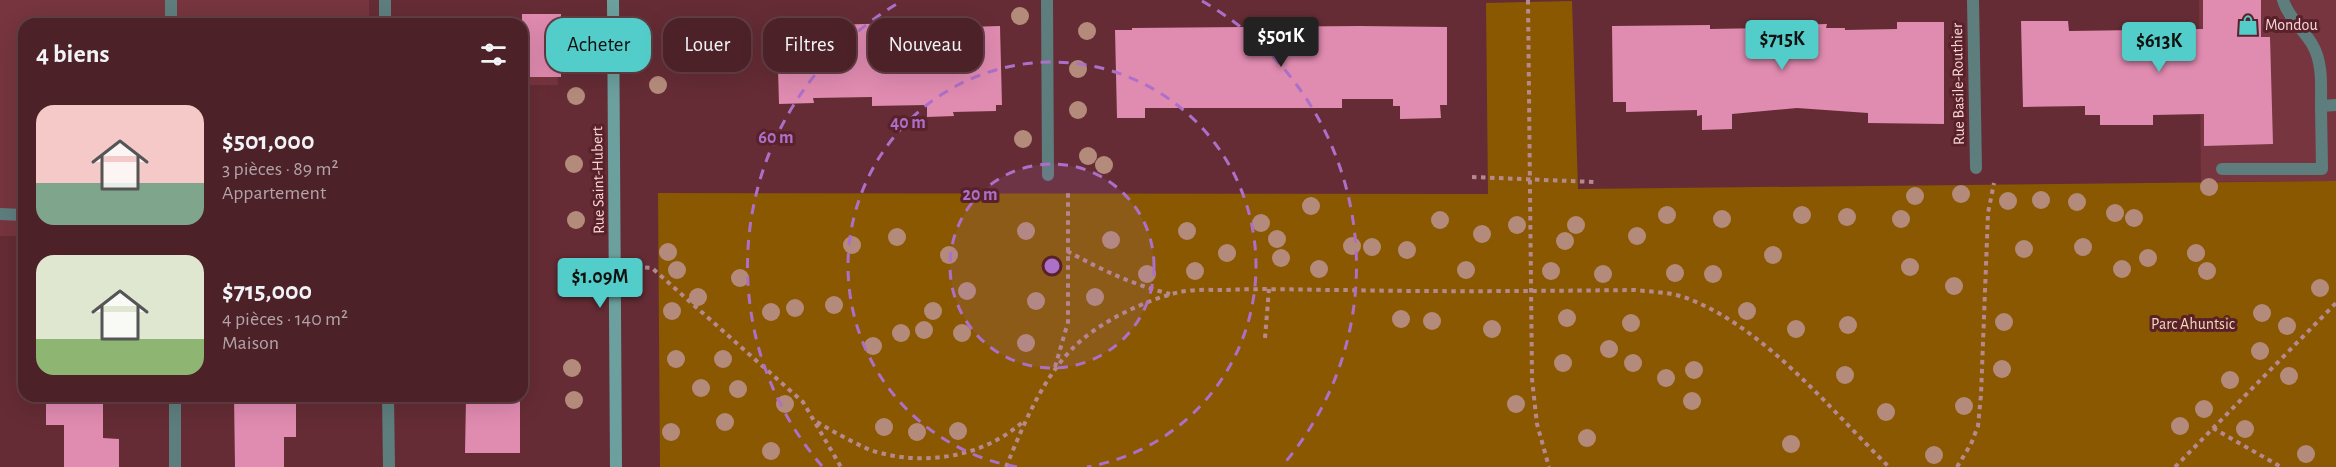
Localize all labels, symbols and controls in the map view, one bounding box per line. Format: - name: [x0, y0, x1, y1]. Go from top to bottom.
- shop icon: Mondou: [2236, 13, 2260, 37]
- pin: $501K: [1239, 17, 1323, 68]
- place label: Mondou: [2265, 17, 2318, 33]
- chip: Acheter: [546, 18, 651, 72]
- chip: Louer: [663, 18, 751, 72]
- chip: Filtres: [763, 18, 856, 72]
- chip: Nouveau: [868, 18, 983, 72]
- pin: $715K: [1740, 20, 1824, 71]
- street label: Rue Basile-Routhier: [1949, 22, 1967, 145]
- pin: $613K: [2117, 22, 2201, 73]
- text: $501K: [1258, 26, 1304, 46]
- text: $715K: [1759, 29, 1805, 49]
- text: $613K: [2136, 31, 2182, 51]
- icon: filters: [477, 38, 510, 71]
- text: 4 biens: [36, 41, 109, 67]
- text: 40 m: [890, 114, 926, 132]
- street label: Rue Saint-Hubert: [589, 126, 607, 234]
- text: $501,000: [222, 128, 314, 154]
- icon: home: [84, 129, 156, 201]
- text: 60 m: [758, 129, 794, 147]
- text: 3 pièces · 89 m²: [222, 159, 338, 179]
- text: Appartement: [222, 183, 326, 203]
- text: 20 m: [962, 186, 998, 204]
- centre of rings: [1042, 256, 1062, 276]
- pin: $1.09M: [551, 258, 649, 309]
- text: $1.09M: [572, 267, 628, 287]
- text: $715,000: [222, 278, 312, 304]
- icon: home: [84, 279, 156, 351]
- text: 4 pièces · 140 m²: [222, 309, 348, 329]
- park label: Parc Ahuntsic: [2151, 316, 2235, 332]
- text: Maison: [222, 333, 279, 353]

